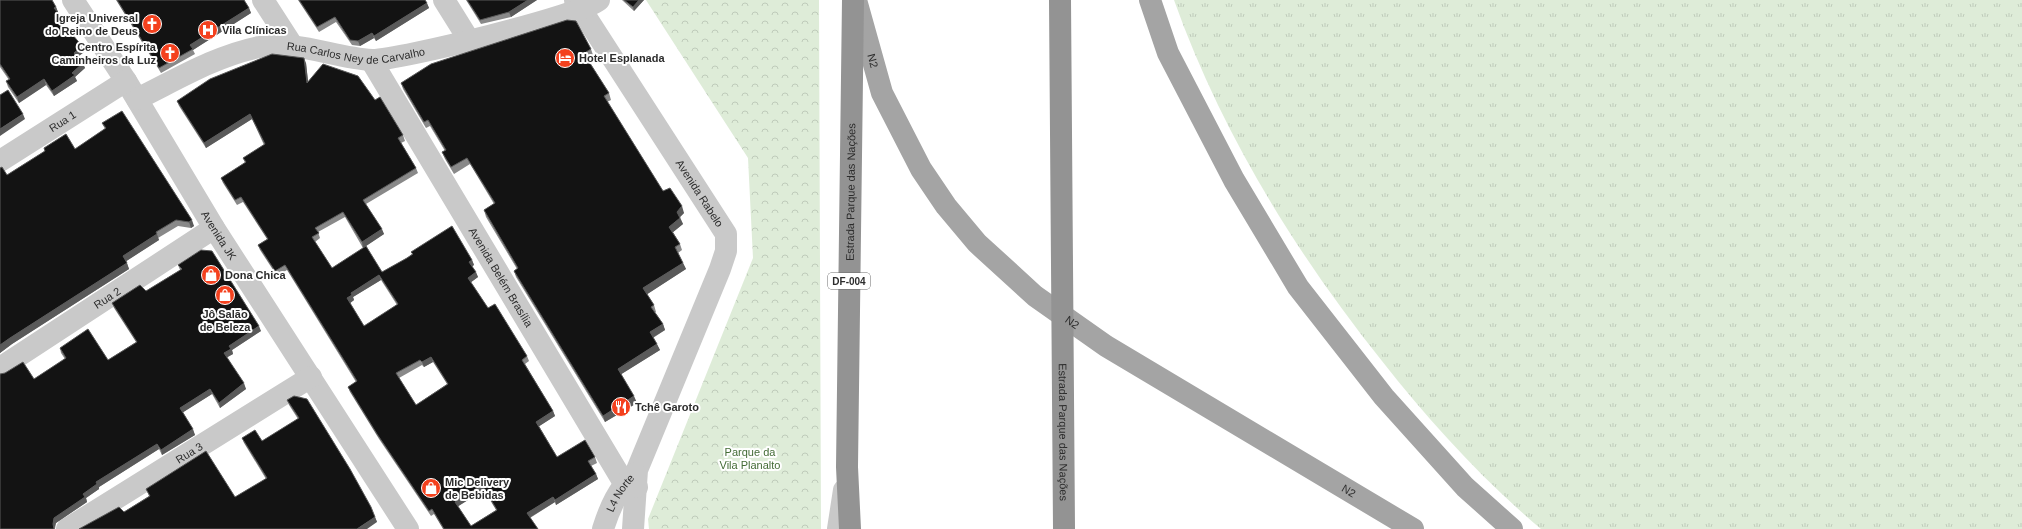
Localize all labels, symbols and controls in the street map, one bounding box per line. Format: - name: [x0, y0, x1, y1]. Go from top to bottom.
- place label: Igreja Universal do Reino de Deus: [45, 12, 138, 37]
- church icon: Igreja Universal do Reino de Deus: [141, 13, 163, 35]
- hospital icon: Vila Clínicas: [197, 19, 219, 41]
- place label: Vila Clínicas: [222, 24, 287, 36]
- street label: Rua Carlos Ney de Carvalho: [286, 40, 426, 66]
- place label: Centro Espírita Caminheiros da Luz: [51, 41, 157, 66]
- church icon: Centro Espírita Caminheiros da Luz: [159, 42, 181, 64]
- hotel icon: Hotel Esplanada: [554, 47, 576, 69]
- place label: Hotel Esplanada: [579, 52, 665, 64]
- street label: N2: [865, 52, 881, 69]
- street label: Rua 1: [47, 108, 78, 134]
- street label: Estrada Parque das Nações: [844, 123, 857, 261]
- street label: Avenida Rabelo: [674, 157, 726, 229]
- street label: Avenida JK: [199, 209, 239, 263]
- street label: Avenida Belém Brasília: [467, 225, 536, 330]
- shop icon: Dona Chica: [200, 264, 222, 286]
- place label: Dona Chica: [225, 269, 286, 281]
- road number: DF-004: [828, 273, 870, 289]
- shop icon: Jô Salão de Beleza: [214, 284, 236, 306]
- street label: Rua 2: [92, 285, 123, 311]
- place label: Jô Salão de Beleza: [200, 308, 251, 333]
- street label: N2: [1063, 313, 1081, 331]
- street label: Estrada Parque das Nações: [1057, 363, 1070, 501]
- restaurant icon: Tchê Garoto: [610, 396, 632, 418]
- place label: Tchê Garoto: [635, 401, 699, 413]
- street label: Rua 3: [174, 440, 205, 466]
- park label: Parque da Vila Planalto: [720, 446, 780, 471]
- street label: L4 Norte: [604, 472, 636, 514]
- place label: Mic Delivery de Bebidas: [445, 476, 510, 501]
- shop icon: Mic Delivery de Bebidas: [420, 477, 442, 499]
- street label: N2: [1340, 482, 1358, 499]

